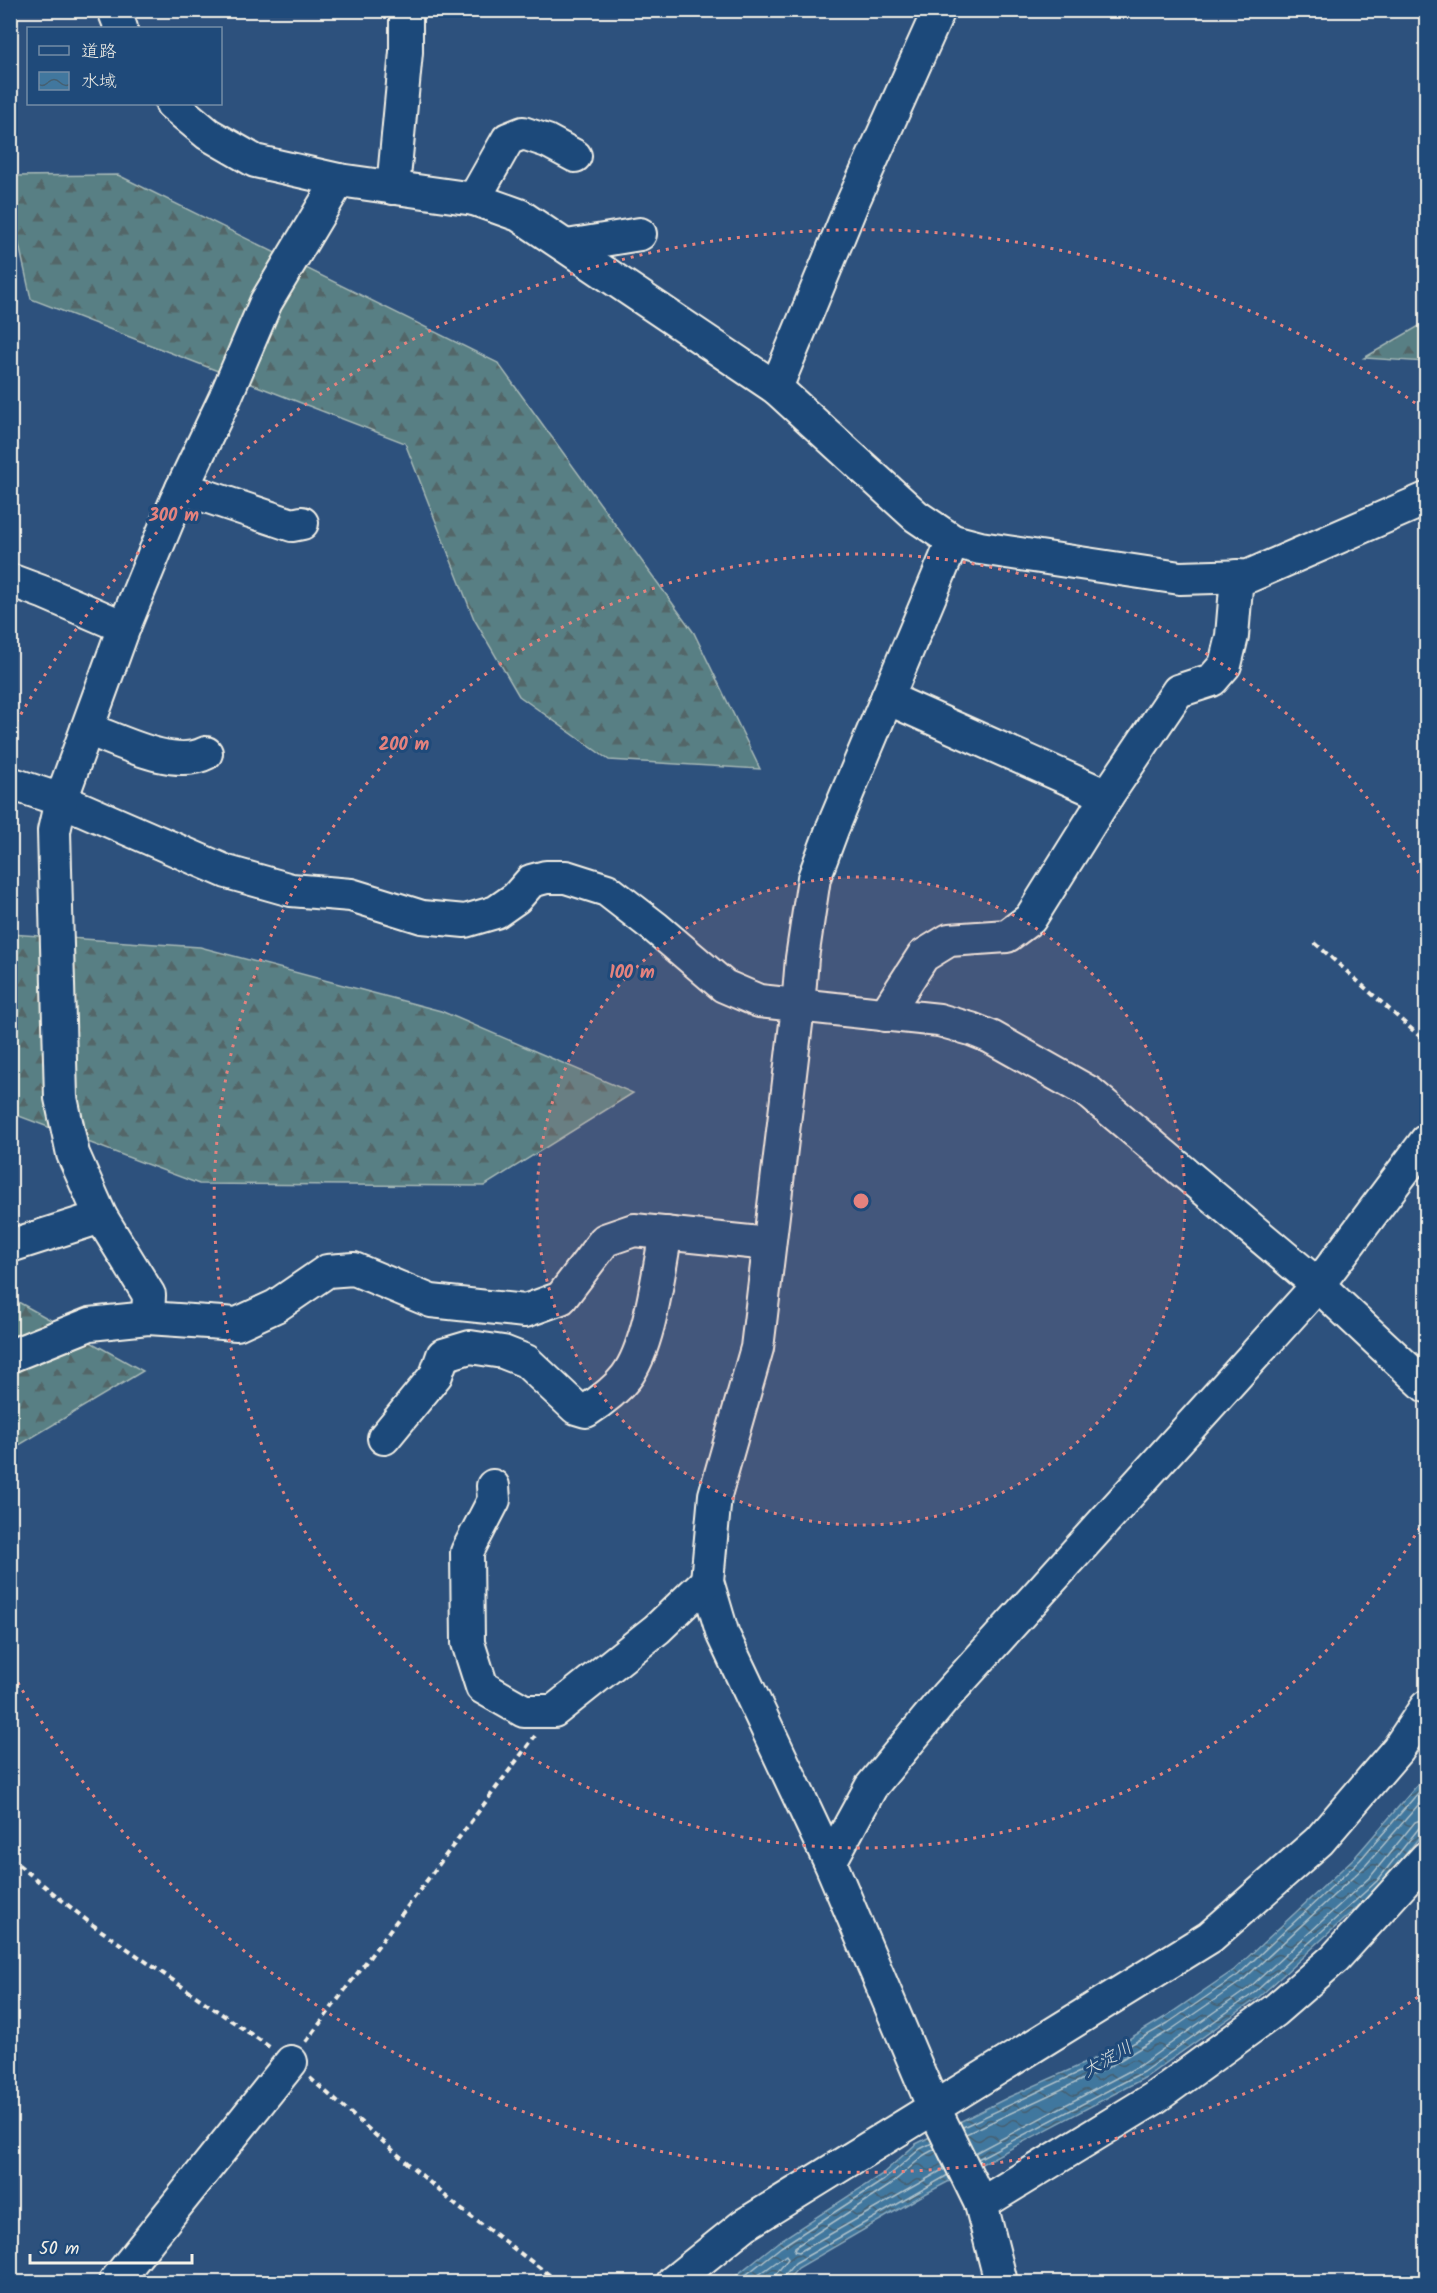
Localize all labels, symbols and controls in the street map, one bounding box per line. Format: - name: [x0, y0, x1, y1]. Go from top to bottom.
- legend: [27, 27, 222, 105]
- text: 道路: [81, 38, 117, 67]
- text: 水域: [81, 68, 117, 97]
- text: 300 m: [148, 502, 199, 531]
- text: 200 m: [379, 731, 430, 760]
- text: 100 m: [609, 959, 655, 988]
- centre of rings: [851, 1191, 871, 1211]
- water label: 大淀川: [1077, 2034, 1139, 2086]
- scale bar: [30, 2227, 192, 2265]
- text: 50 m: [39, 2235, 79, 2264]

